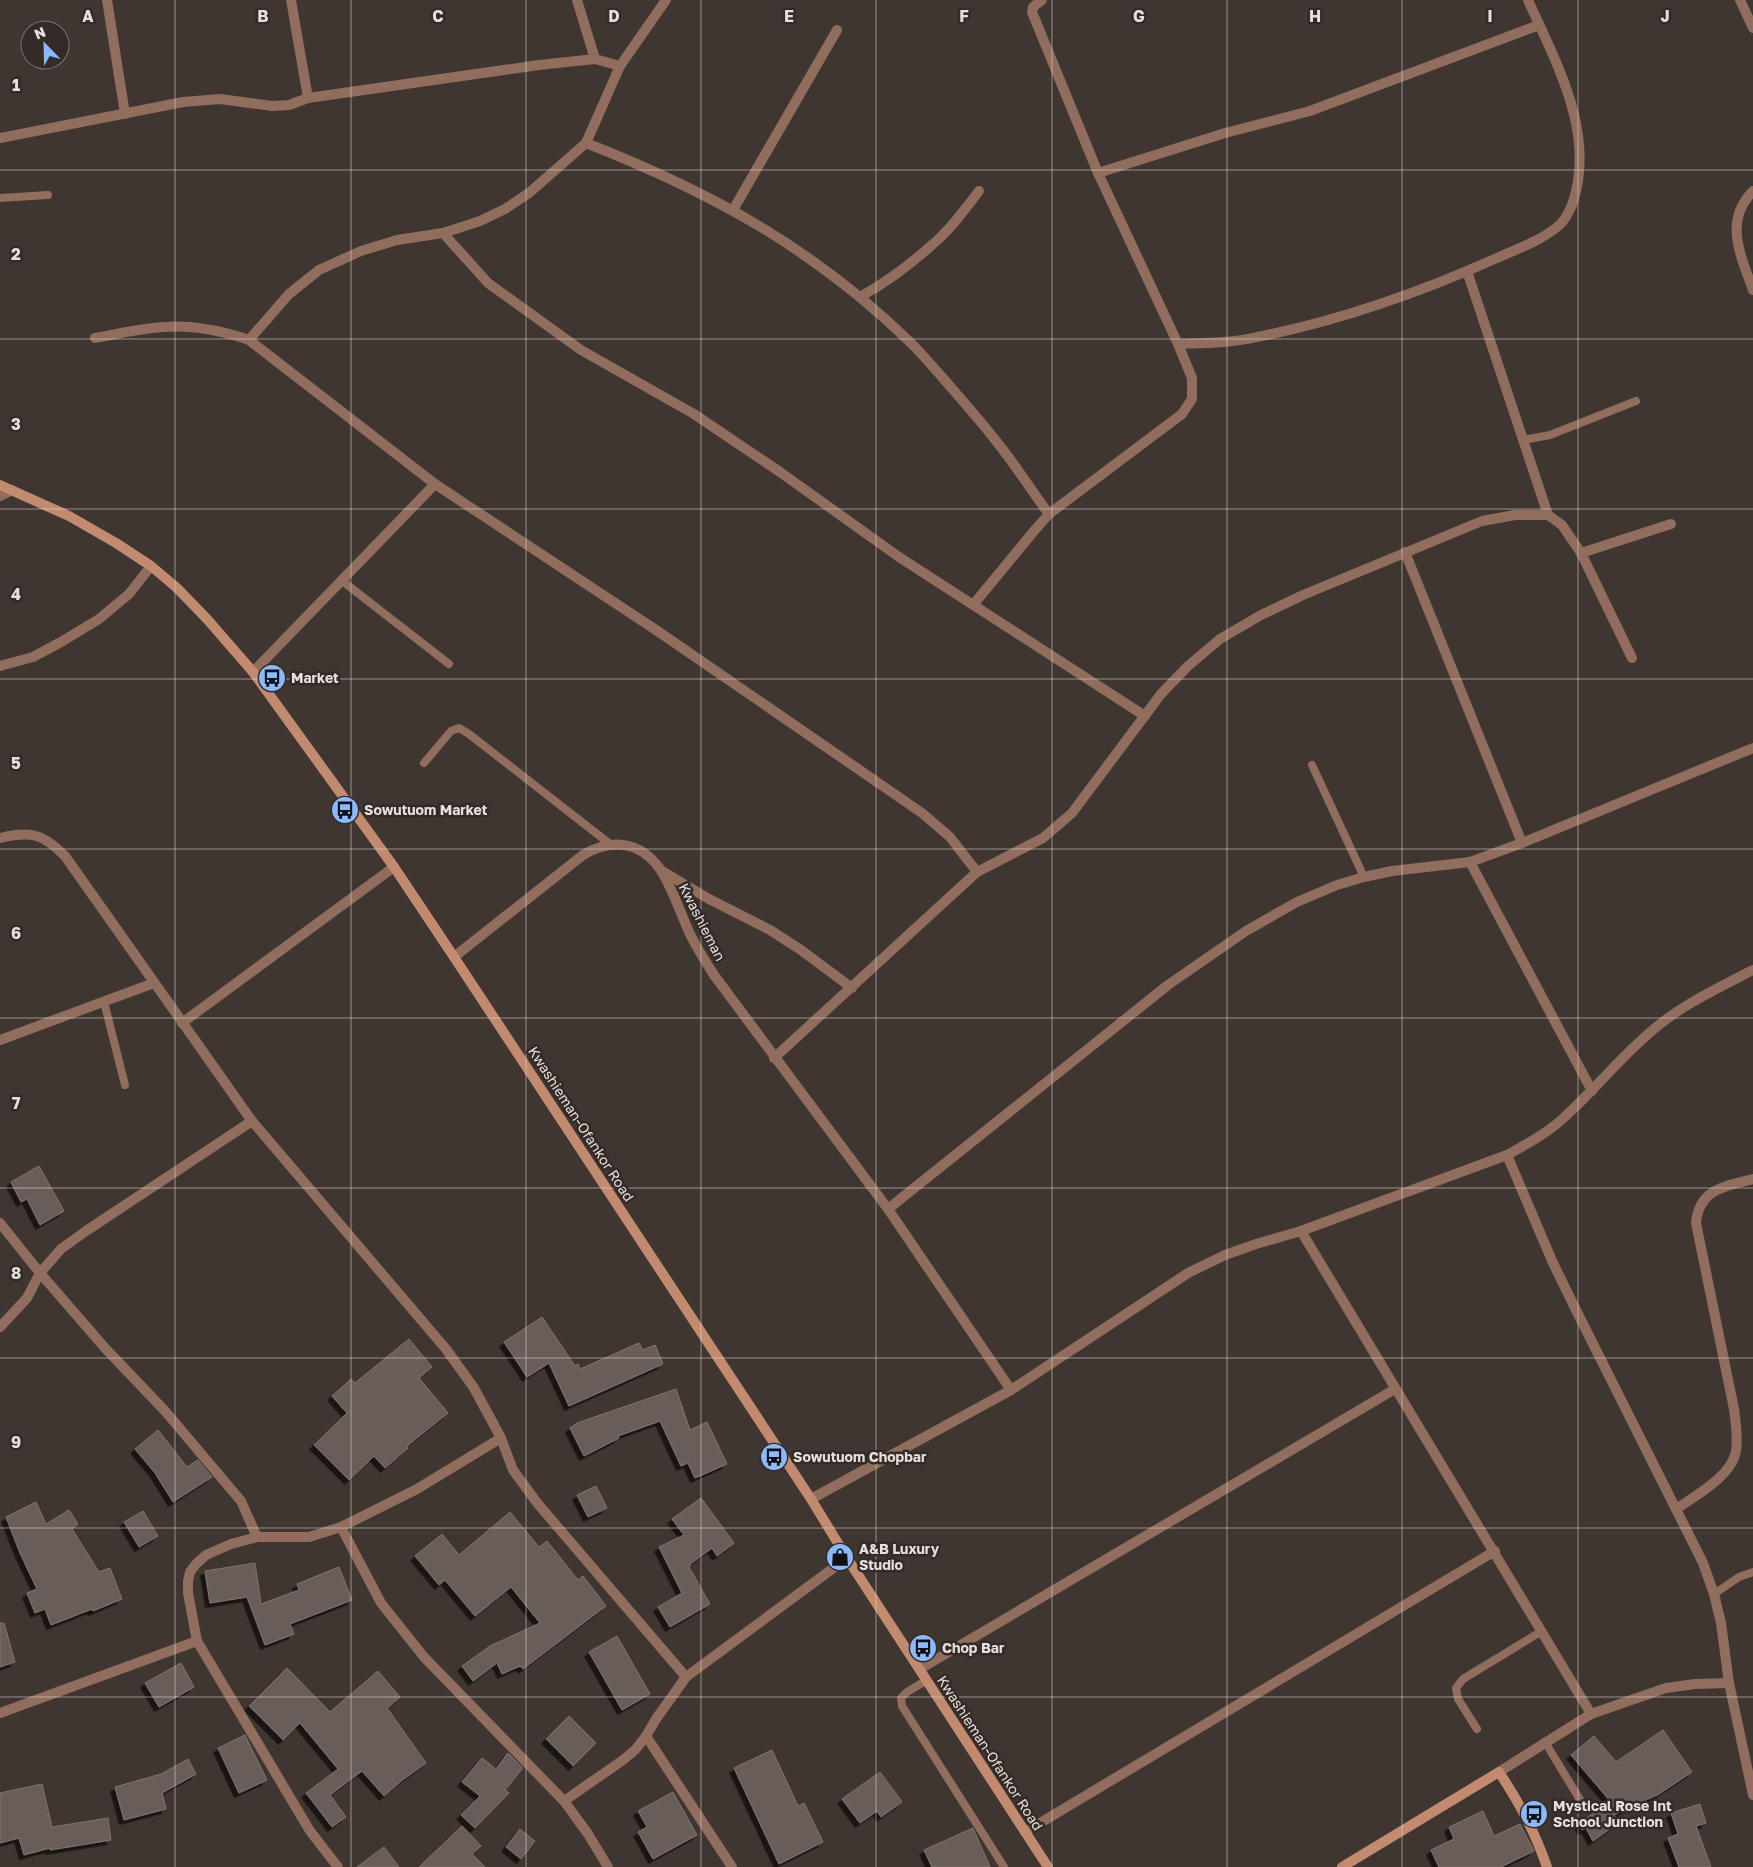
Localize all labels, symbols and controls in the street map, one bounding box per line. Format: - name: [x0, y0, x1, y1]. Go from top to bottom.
- text: A: [82, 6, 94, 26]
- text: B: [257, 6, 269, 26]
- text: C: [432, 6, 444, 26]
- text: D: [608, 6, 620, 26]
- text: E: [784, 6, 794, 26]
- text: F: [959, 6, 969, 26]
- text: G: [1133, 6, 1145, 26]
- text: H: [1309, 6, 1321, 26]
- text: I: [1487, 6, 1493, 26]
- text: J: [1660, 6, 1670, 26]
- north arrow: [20, 20, 70, 70]
- text: N: [32, 23, 48, 42]
- text: 1: [12, 75, 20, 95]
- text: 2: [11, 244, 21, 264]
- text: 3: [11, 414, 21, 434]
- text: 4: [11, 584, 21, 604]
- bus stop icon: Market: [257, 663, 287, 693]
- place label: Market: [291, 669, 339, 686]
- text: 5: [11, 753, 21, 773]
- bus stop icon: Sowutuom Market: [330, 795, 360, 825]
- place label: Sowutuom Market: [364, 801, 488, 818]
- street label: Kwashieman: [676, 880, 729, 964]
- text: 6: [11, 923, 21, 943]
- street label: Kwashieman-Ofankor Road: [525, 1043, 638, 1204]
- text: 7: [12, 1093, 21, 1113]
- text: 8: [11, 1263, 21, 1283]
- text: 9: [11, 1432, 21, 1452]
- bus stop icon: Sowutuom Chopbar: [759, 1442, 789, 1472]
- place label: Sowutuom Chopbar: [793, 1448, 927, 1465]
- place label: A&B Luxury Studio: [859, 1540, 940, 1573]
- shop icon: A&B Luxury Studio: [825, 1542, 855, 1572]
- bus stop icon: Chop Bar: [908, 1633, 938, 1663]
- place label: Chop Bar: [942, 1639, 1005, 1656]
- street label: Kwashieman-Ofankor Road: [934, 1672, 1047, 1833]
- place label: Mystical Rose Int School Junction: [1553, 1797, 1672, 1830]
- bus stop icon: Mystical Rose Int School Junction: [1519, 1799, 1549, 1829]

